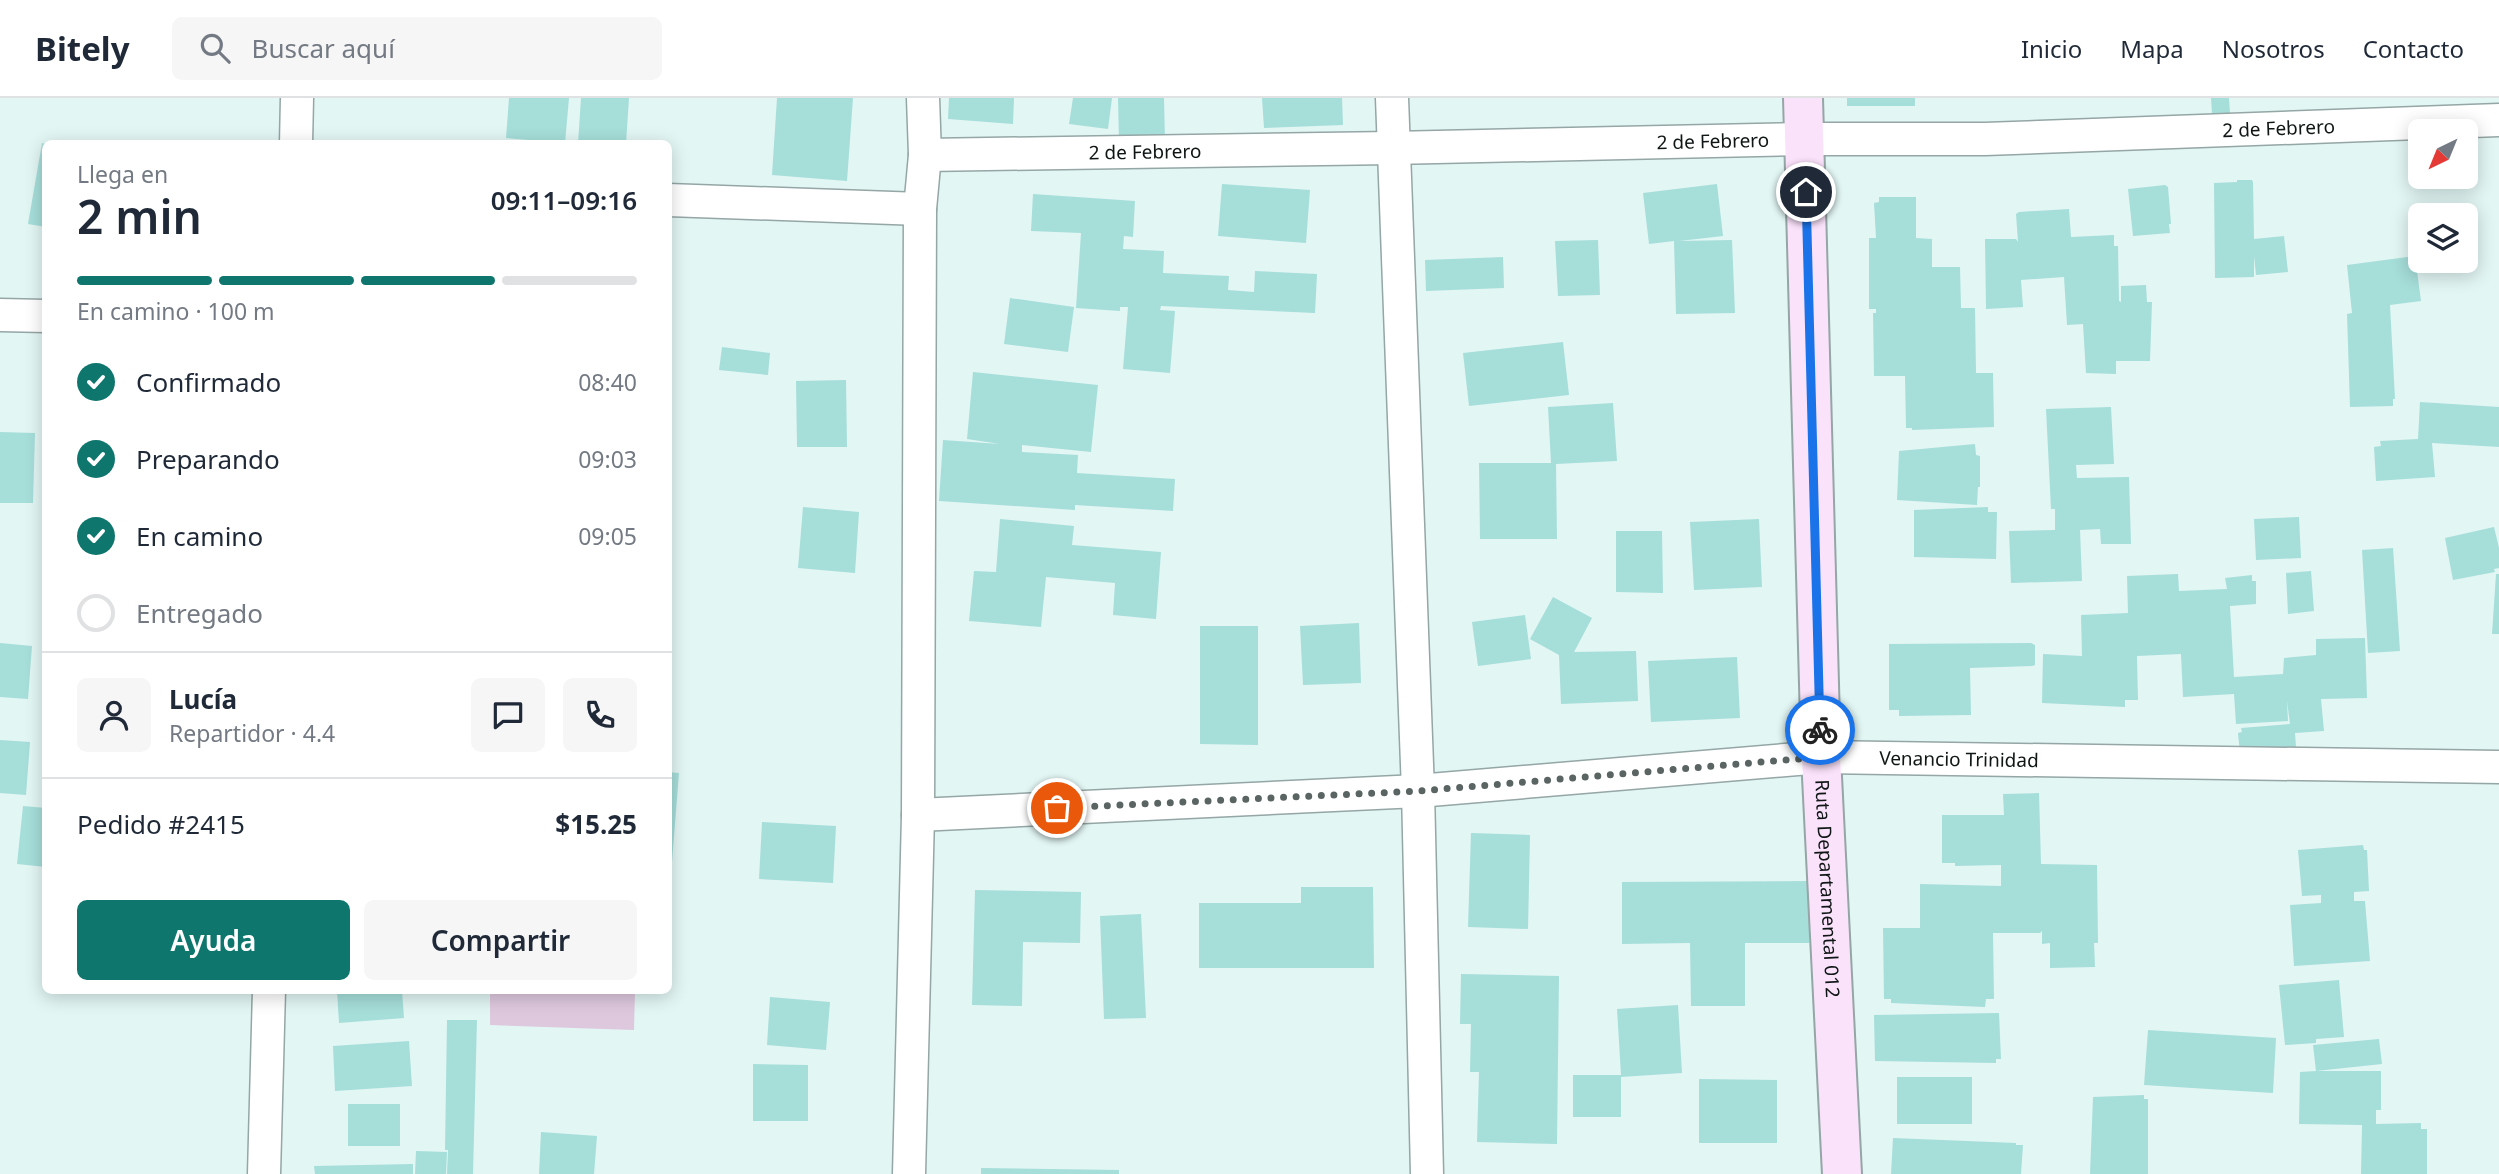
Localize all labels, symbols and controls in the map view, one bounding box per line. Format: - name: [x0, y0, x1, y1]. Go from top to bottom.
- search box: [172, 17, 662, 80]
- text: Bitely: [35, 26, 130, 71]
- icon: search: [196, 29, 234, 67]
- text: Buscar aquí: [252, 30, 395, 66]
- text: Inicio: [2021, 32, 2082, 65]
- text: Mapa: [2120, 32, 2184, 65]
- text: Nosotros: [2222, 32, 2325, 65]
- text: Contacto: [2363, 32, 2464, 65]
- street label: 2 de Febrero: [2222, 113, 2335, 143]
- north arrow: [2408, 119, 2478, 189]
- map controls: [2408, 119, 2478, 273]
- street label: 2 de Febrero: [1656, 127, 1769, 155]
- street label: 2 de Febrero: [1088, 138, 1201, 166]
- text: Llega en: [77, 158, 168, 190]
- pin: [1776, 162, 1836, 222]
- icon: home: [1787, 173, 1825, 211]
- text: 09:11–09:16: [491, 182, 637, 218]
- text: 2 min: [77, 185, 202, 247]
- button: layers: [2408, 203, 2478, 273]
- text: En camino · 100 m: [77, 295, 275, 327]
- icon: check: [77, 363, 115, 401]
- text: Confirmado: [136, 364, 281, 400]
- text: 08:40: [578, 366, 637, 398]
- icon: check: [77, 440, 115, 478]
- text: Preparando: [136, 441, 280, 477]
- text: 09:03: [578, 443, 637, 475]
- icon: check: [77, 517, 115, 555]
- text: En camino: [136, 518, 263, 554]
- text: 09:05: [578, 520, 637, 552]
- text: Entregado: [136, 595, 263, 631]
- button: person: [77, 678, 151, 752]
- button: chat: [471, 678, 545, 752]
- button: phone: [563, 678, 637, 752]
- text: Lucía: [169, 681, 237, 717]
- courier: [1785, 695, 1855, 765]
- icon: bike: [1801, 711, 1839, 749]
- text: Repartidor · 4.4: [169, 717, 335, 749]
- street label: Venancio Trinidad: [1879, 745, 2039, 773]
- pin: [1027, 778, 1087, 838]
- street label: Ruta Departamental 012: [1809, 779, 1846, 998]
- icon: bag: [1038, 789, 1076, 827]
- text: Pedido #2415: [77, 806, 245, 842]
- text: $15.25: [555, 806, 637, 842]
- button: Ayuda: [77, 900, 350, 980]
- button: Compartir: [364, 900, 637, 980]

